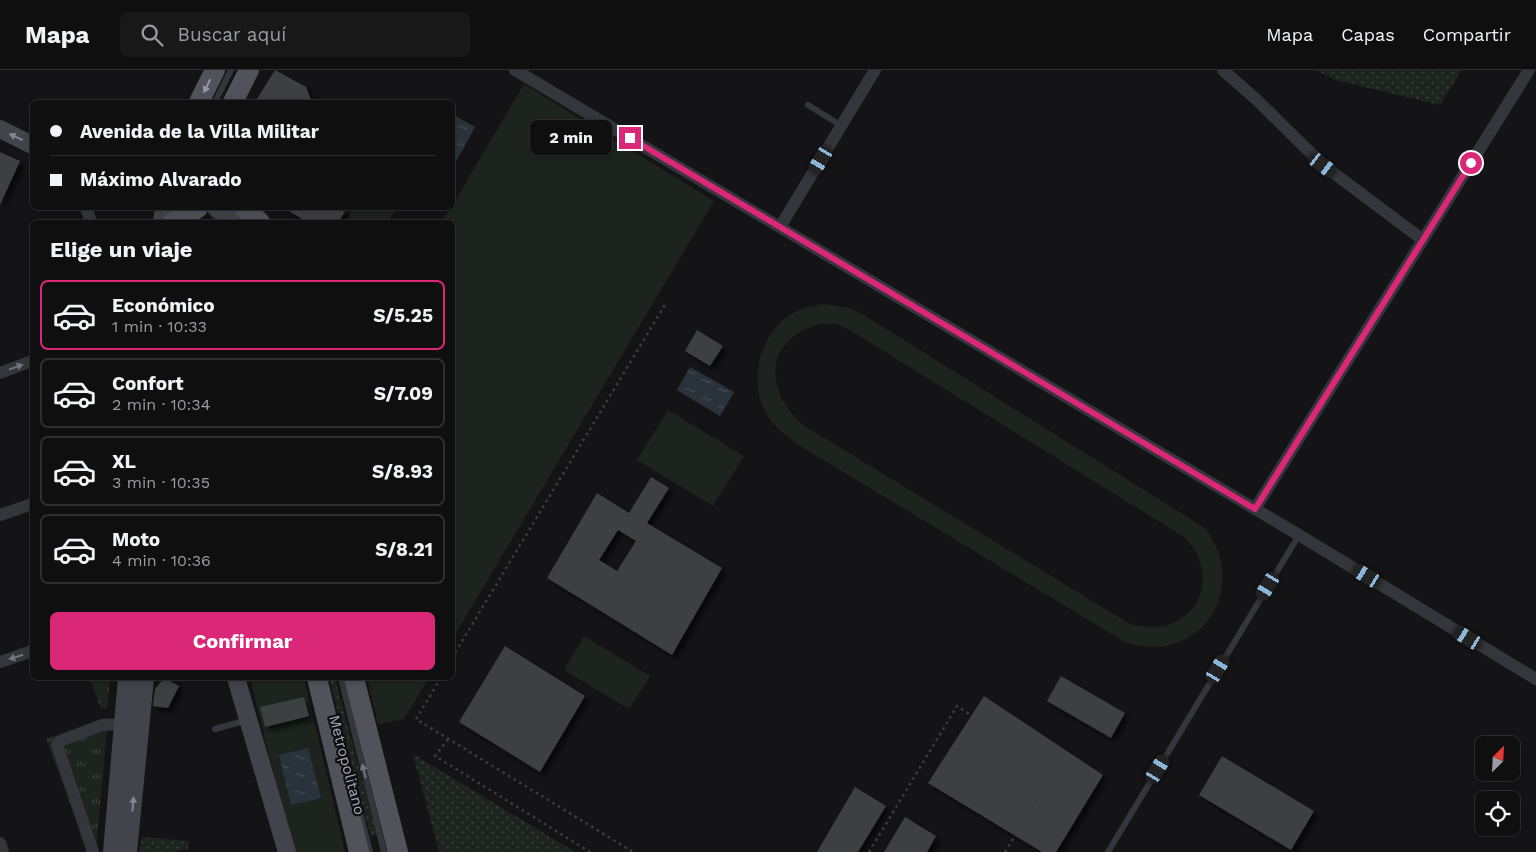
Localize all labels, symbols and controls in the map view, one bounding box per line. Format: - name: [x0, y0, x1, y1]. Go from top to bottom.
- search box: [120, 12, 470, 57]
- text: Mapa: [25, 21, 90, 49]
- icon: search: [138, 21, 166, 49]
- text: Buscar aquí: [178, 23, 286, 46]
- text: Mapa: [1266, 24, 1313, 45]
- text: Capas: [1341, 24, 1395, 45]
- text: Compartir: [1423, 24, 1511, 45]
- one-way arrow: [203, 79, 211, 93]
- text: Avenida de la Villa Militar: [80, 120, 319, 143]
- callout: 2 min: [530, 120, 612, 156]
- route end: [619, 127, 641, 149]
- text: 2 min: [549, 128, 593, 147]
- one-way arrow: [9, 133, 23, 141]
- car: [806, 143, 835, 177]
- car: [1306, 150, 1339, 180]
- route start: [1460, 152, 1482, 174]
- text: Máximo Alvarado: [80, 168, 242, 191]
- text: Elige un viaje: [50, 237, 193, 262]
- icon: car: [52, 293, 97, 338]
- text: Económico: [112, 294, 215, 317]
- text: S/5.25: [373, 304, 433, 327]
- text: 1 min · 10:33: [112, 317, 207, 336]
- one-way arrow: [9, 363, 24, 371]
- icon: car: [52, 371, 97, 416]
- text: Confort: [112, 372, 183, 395]
- text: S/7.09: [374, 382, 433, 405]
- text: 2 min · 10:34: [112, 395, 210, 414]
- icon: car: [52, 449, 97, 494]
- text: XL: [112, 450, 136, 473]
- text: S/8.93: [372, 460, 433, 483]
- text: 3 min · 10:35: [112, 473, 210, 492]
- icon: car: [52, 527, 97, 572]
- text: Moto: [112, 528, 160, 551]
- text: S/8.21: [375, 538, 433, 561]
- text: 4 min · 10:36: [112, 551, 211, 570]
- car: [1350, 562, 1383, 590]
- car: [1253, 569, 1282, 603]
- button: Confirmar: [50, 612, 435, 670]
- car: [1451, 624, 1484, 652]
- car: [1203, 652, 1232, 686]
- one-way arrow: [9, 654, 24, 661]
- street label: Metropolitano: [325, 713, 369, 817]
- north arrow: [1475, 736, 1520, 781]
- map controls: [1475, 736, 1520, 836]
- car: [1143, 752, 1172, 786]
- one-way arrow: [360, 763, 368, 778]
- button: locate: [1475, 791, 1520, 836]
- one-way arrow: [129, 795, 137, 811]

